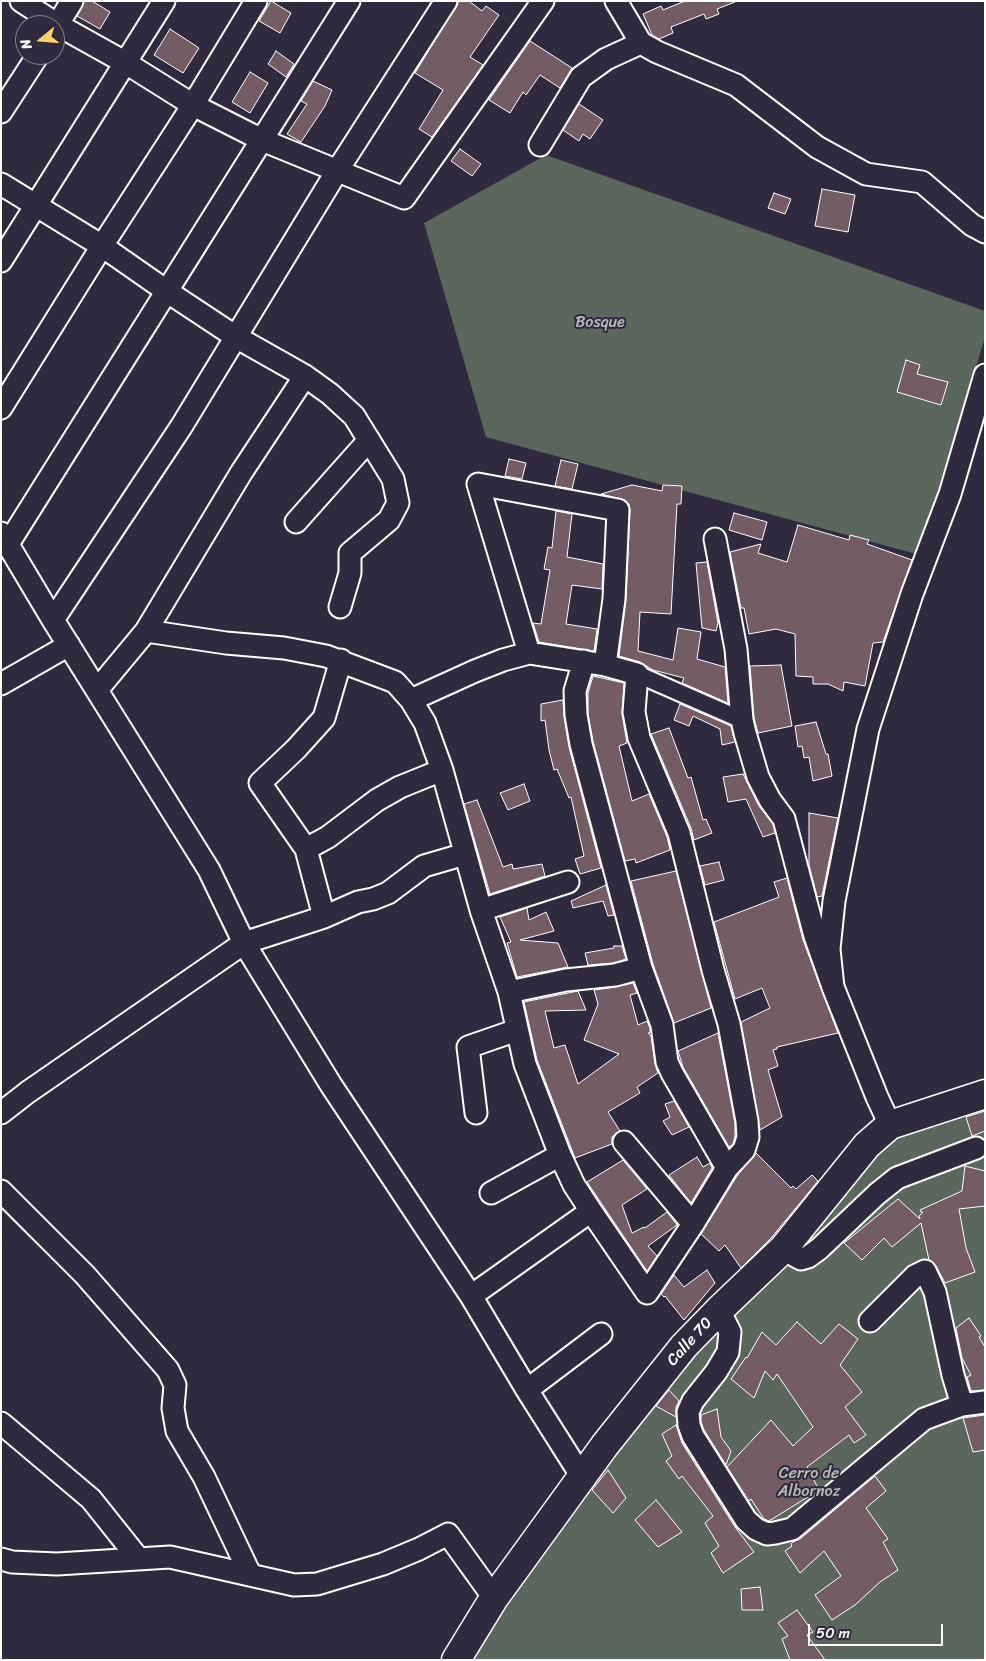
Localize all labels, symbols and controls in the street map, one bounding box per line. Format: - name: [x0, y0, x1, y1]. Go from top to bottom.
- north arrow: [15, 15, 65, 65]
- text: N: [13, 36, 40, 53]
- park label: Bosque: [575, 313, 625, 333]
- street label: Calle 70: [663, 1314, 717, 1370]
- park label: Cerro de Albornoz: [778, 1464, 840, 1502]
- scale bar: [811, 1614, 946, 1646]
- text: 50 m: [816, 1620, 850, 1646]

